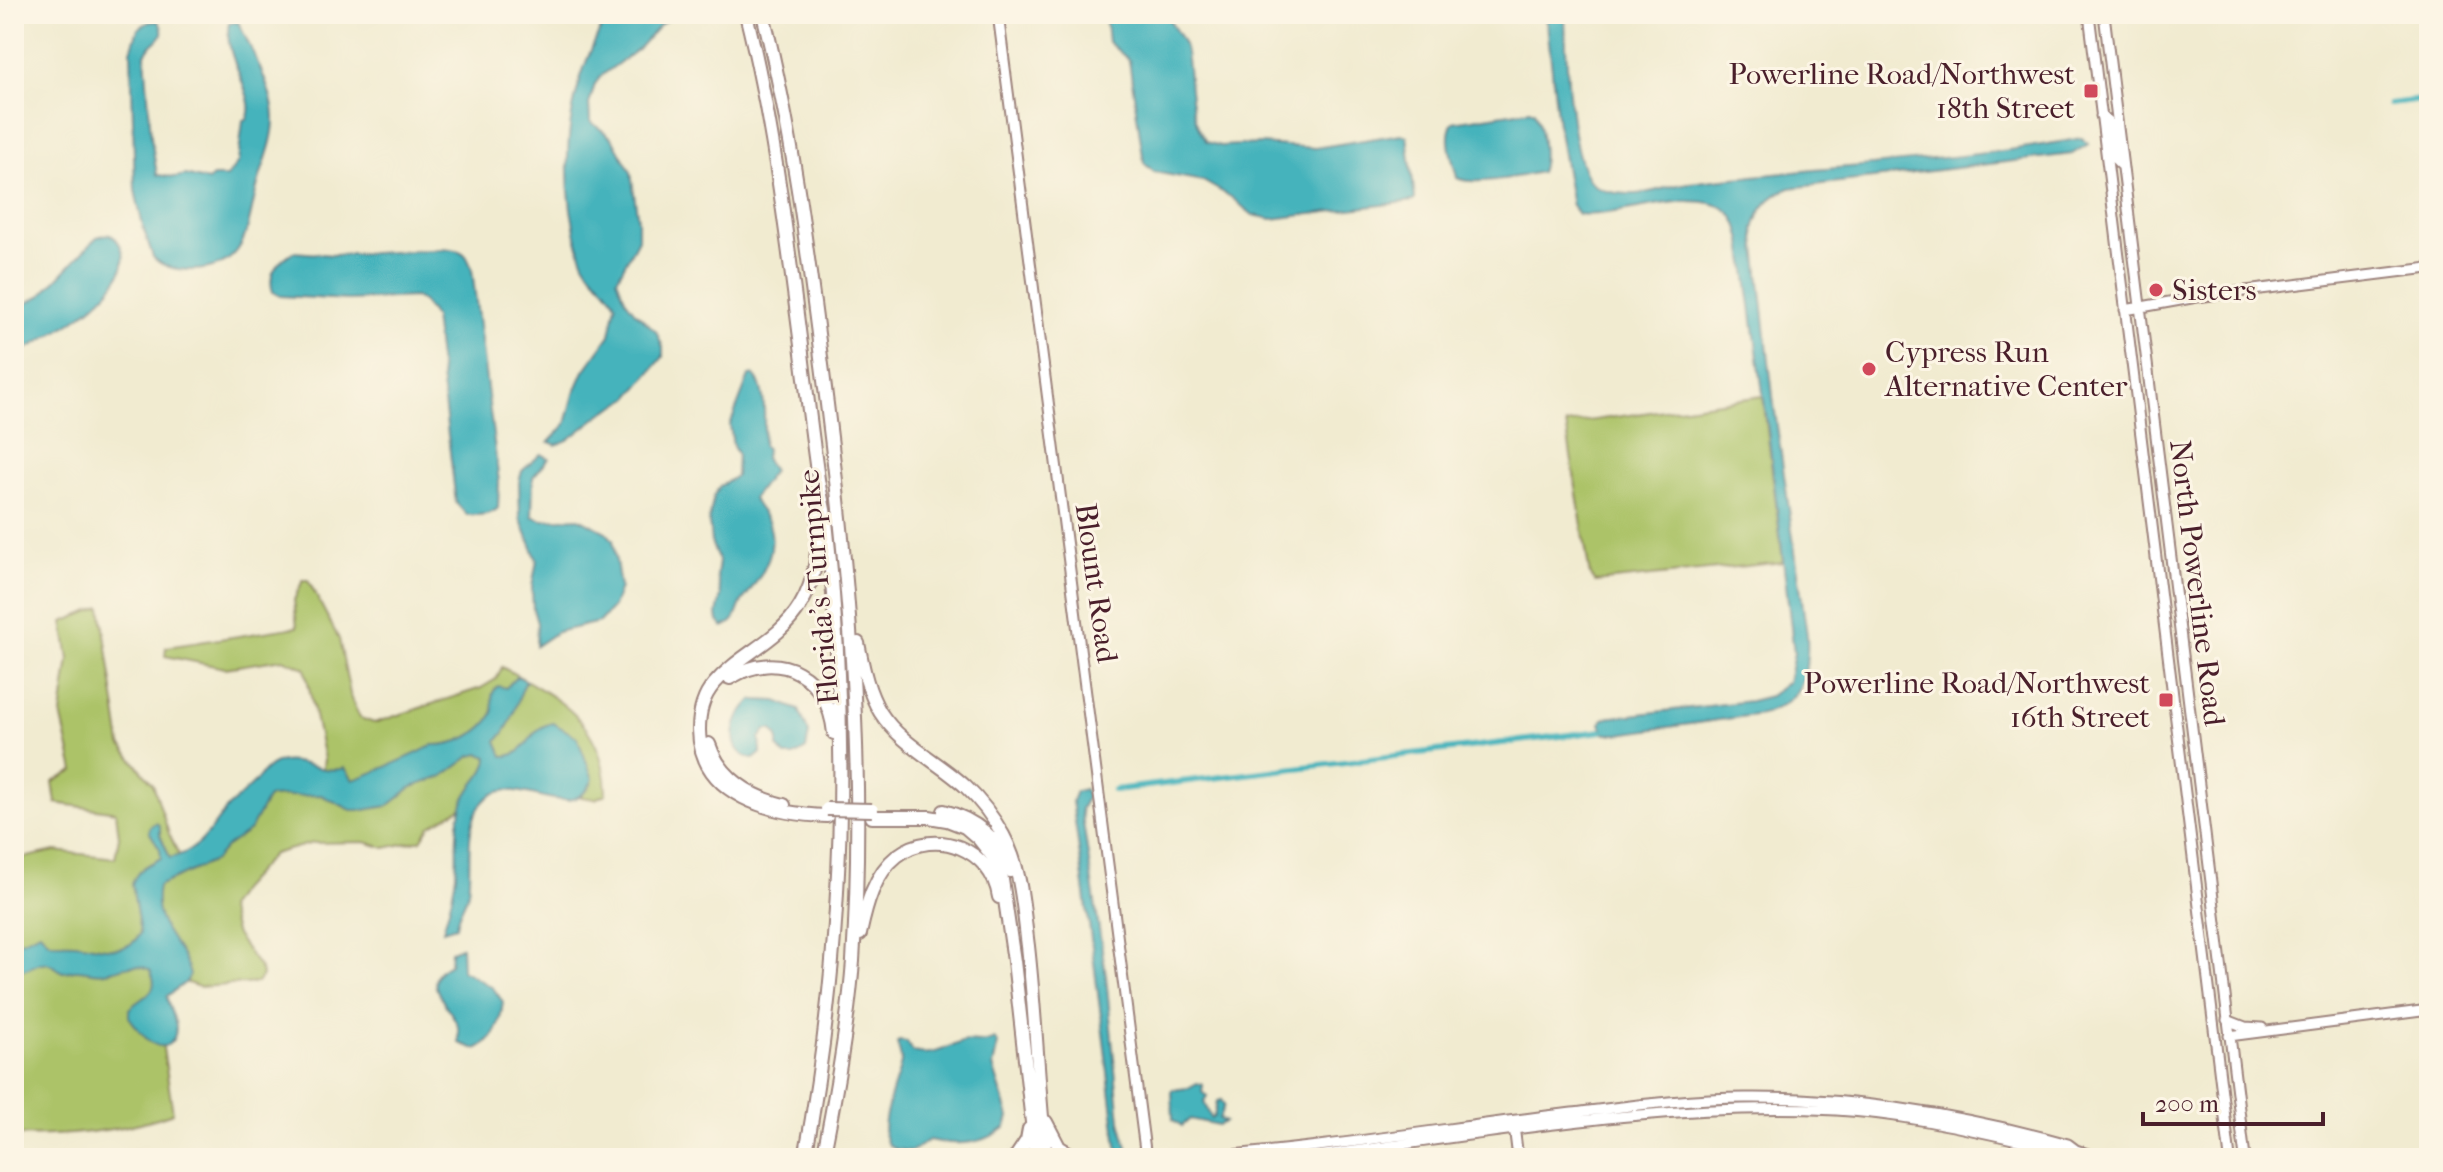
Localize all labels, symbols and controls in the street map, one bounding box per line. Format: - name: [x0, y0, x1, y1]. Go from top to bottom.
- place label: Powerline Road/Northwest 18th Street: [1729, 57, 2075, 126]
- marker: Powerline Road/Northwest 18th Street: [2082, 82, 2100, 100]
- place label: Sisters: [2172, 273, 2257, 308]
- marker: Sisters: [2147, 281, 2165, 299]
- place label: Cypress Run Alternative Center: [1884, 335, 2128, 404]
- marker: Cypress Run Alternative Center: [1860, 360, 1878, 378]
- street label: North Powerline Road: [2162, 438, 2232, 729]
- street label: Florida's Turnpike: [791, 468, 847, 706]
- street label: Blount Road: [1067, 501, 1125, 666]
- place label: Powerline Road/Northwest 16th Street: [1804, 666, 2150, 735]
- marker: Powerline Road/Northwest 16th Street: [2157, 691, 2175, 709]
- scale bar: [2143, 1076, 2323, 1126]
- text: 200 m: [2155, 1090, 2219, 1118]

